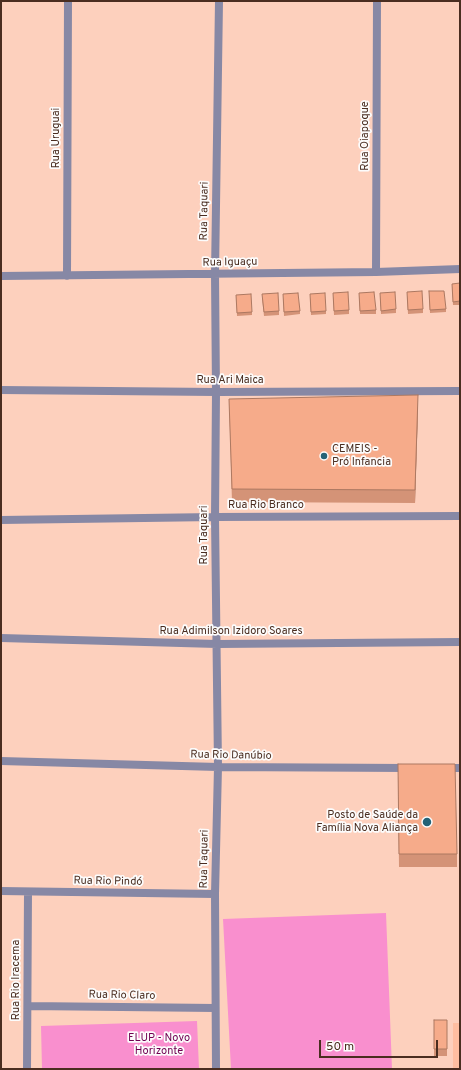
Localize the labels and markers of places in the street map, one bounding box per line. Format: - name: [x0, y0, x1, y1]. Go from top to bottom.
- place label: CEMEIS - Pró Infancia: [332, 443, 391, 469]
- marker: CEMEIS - Pró Infancia: [319, 451, 329, 461]
- place label: Posto de Saúde da Família Nova Aliança: [316, 809, 418, 835]
- marker: Posto de Saúde da Família Nova Aliança: [421, 816, 433, 828]

